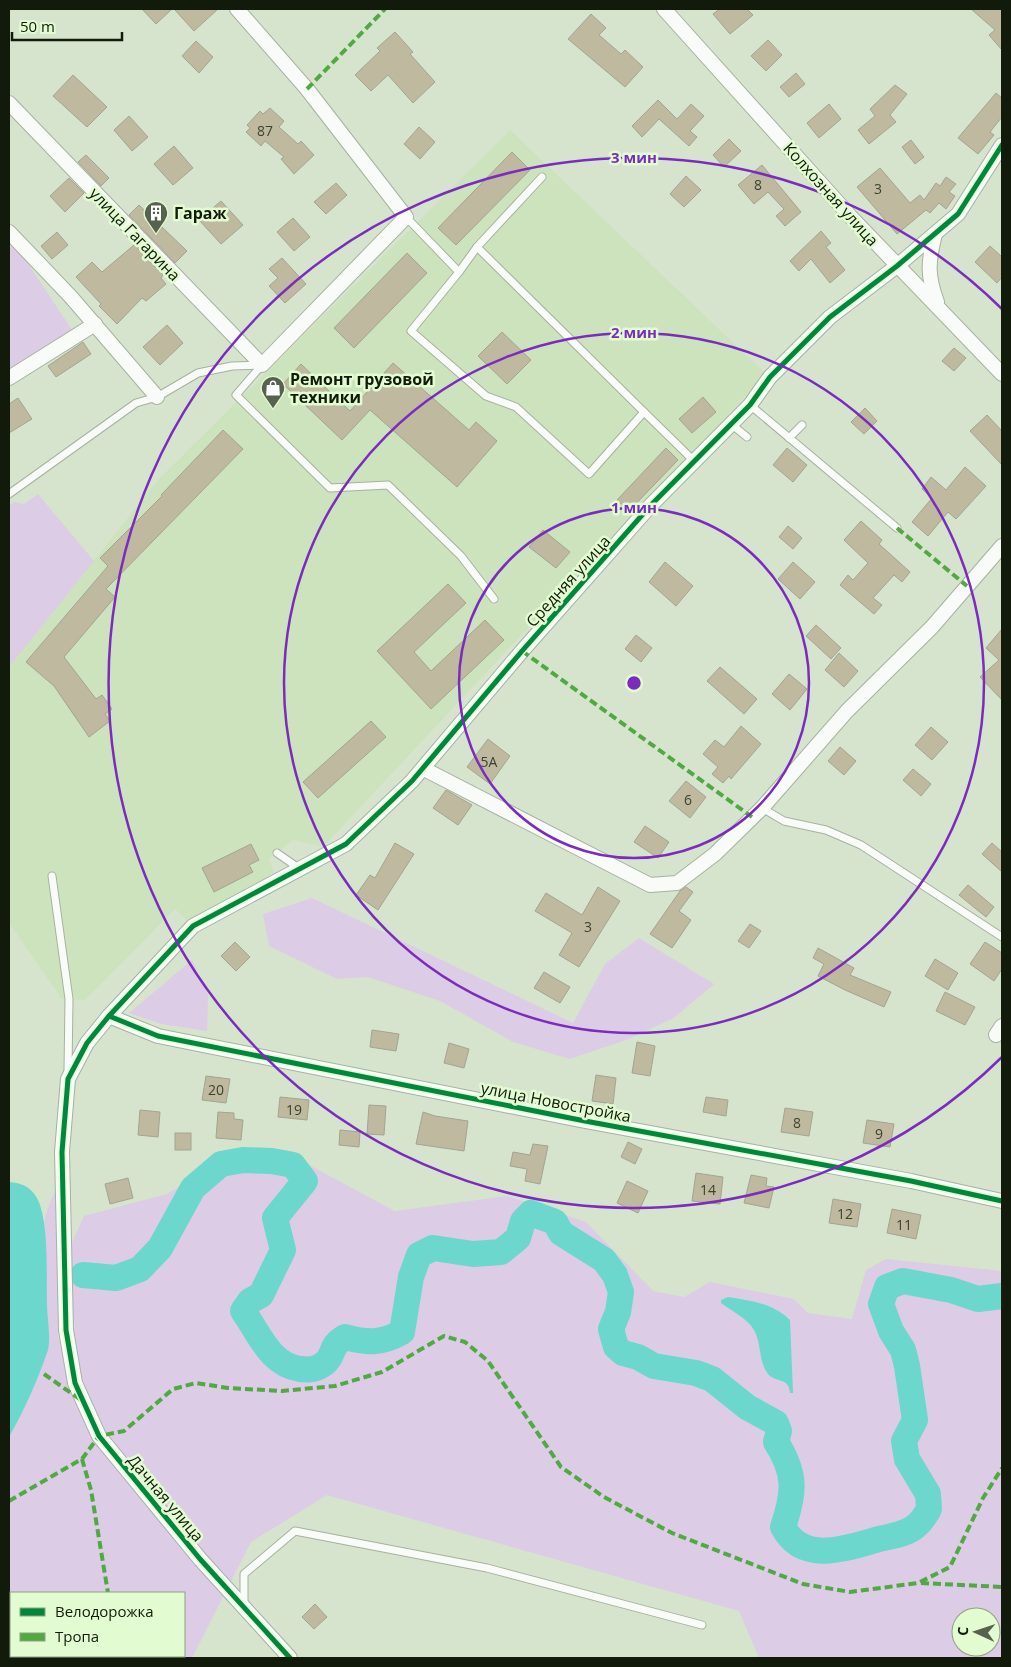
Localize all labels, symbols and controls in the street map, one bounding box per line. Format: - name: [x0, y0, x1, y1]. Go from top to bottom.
- scale bar: [12, 10, 122, 42]
- text: 50 m: [20, 16, 55, 36]
- house number: 87: [257, 121, 273, 140]
- street label: Колхозная улица: [778, 137, 884, 251]
- text: 3 мин: [611, 147, 657, 167]
- house number: 8: [754, 175, 762, 194]
- house number: 3: [874, 179, 882, 198]
- street label: улица Гагарина: [85, 182, 185, 286]
- building icon: Гараж: [143, 200, 169, 234]
- place label: Гараж: [174, 202, 226, 224]
- text: 2 мин: [611, 322, 657, 342]
- place label: Ремонт грузовой техники: [290, 368, 434, 408]
- shop icon: Ремонт грузовой техники: [260, 375, 286, 409]
- text: 1 мин: [611, 497, 657, 517]
- street label: Средняя улица: [521, 530, 615, 632]
- centre of rings: [625, 674, 643, 692]
- house number: 5А: [481, 752, 498, 771]
- house number: 6: [684, 790, 692, 809]
- house number: 3: [584, 917, 592, 936]
- street label: улица Новостройка: [479, 1077, 633, 1127]
- house number: 20: [208, 1080, 224, 1099]
- house number: 19: [286, 1100, 302, 1119]
- house number: 8: [793, 1113, 801, 1132]
- house number: 9: [875, 1124, 883, 1143]
- house number: 14: [700, 1180, 716, 1199]
- house number: 12: [837, 1204, 853, 1223]
- house number: 11: [896, 1215, 912, 1234]
- street label: Дачная улица: [123, 1450, 209, 1546]
- legend: [10, 1592, 185, 1657]
- text: Велодорожка: [55, 1601, 154, 1621]
- north arrow: [951, 1607, 1001, 1657]
- text: Тропа: [55, 1626, 99, 1646]
- text: С: [953, 1626, 972, 1636]

